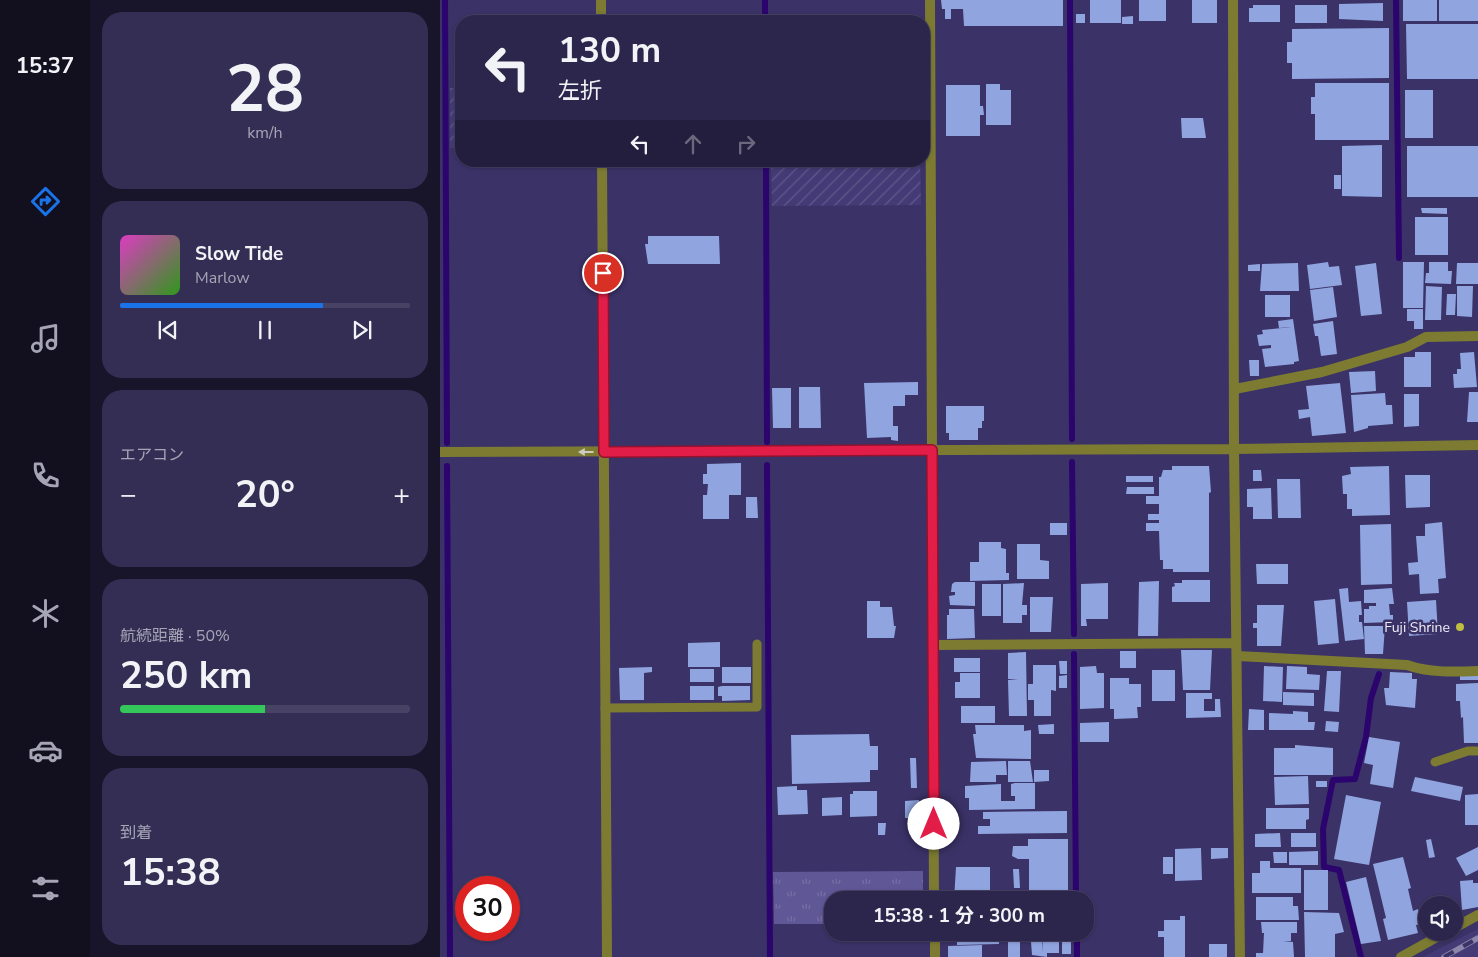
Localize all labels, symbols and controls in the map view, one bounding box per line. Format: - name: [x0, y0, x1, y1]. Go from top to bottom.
- text: 130 m: [558, 27, 661, 74]
- icon: left: [475, 35, 540, 100]
- text: 28: [226, 45, 304, 134]
- text: 15:37: [16, 51, 74, 81]
- text: 左折: [558, 76, 602, 106]
- text: km/h: [247, 122, 283, 144]
- icon: left: [626, 130, 654, 158]
- icon: ahead: [679, 130, 707, 158]
- icon: right: [732, 130, 760, 158]
- icon: directions: [28, 184, 63, 219]
- text: Slow Tide: [195, 241, 283, 267]
- pin: [582, 252, 624, 294]
- icon: arrive: [589, 259, 617, 287]
- text: Marlow: [195, 267, 250, 289]
- icon: previous: [154, 316, 182, 344]
- icon: pause: [251, 316, 279, 344]
- icon: next: [348, 316, 376, 344]
- icon: music: [28, 321, 63, 356]
- text: エアコン: [120, 444, 184, 466]
- one-way arrow: [578, 448, 594, 456]
- icon: phone: [28, 458, 63, 493]
- text: 20°: [235, 469, 295, 520]
- text: −: [120, 476, 137, 514]
- text: +: [393, 476, 410, 514]
- icon: climate: [28, 596, 63, 631]
- place label: Fuji Shrine: [1384, 618, 1450, 637]
- marker: Fuji Shrine: [1454, 621, 1466, 633]
- text: 航続距離 · 50%: [120, 625, 230, 647]
- text: 250 km: [120, 650, 252, 701]
- icon: car: [28, 733, 63, 768]
- position arrow: [907, 797, 959, 849]
- text: 到着: [120, 822, 152, 844]
- text: 15:38: [120, 847, 221, 898]
- icon: filters: [28, 871, 63, 906]
- speed limit sign: 30: [455, 876, 520, 941]
- map controls: [1418, 896, 1463, 941]
- button: sound: [1418, 896, 1463, 941]
- text: 15:38 · 1 分 · 300 m: [873, 903, 1045, 929]

